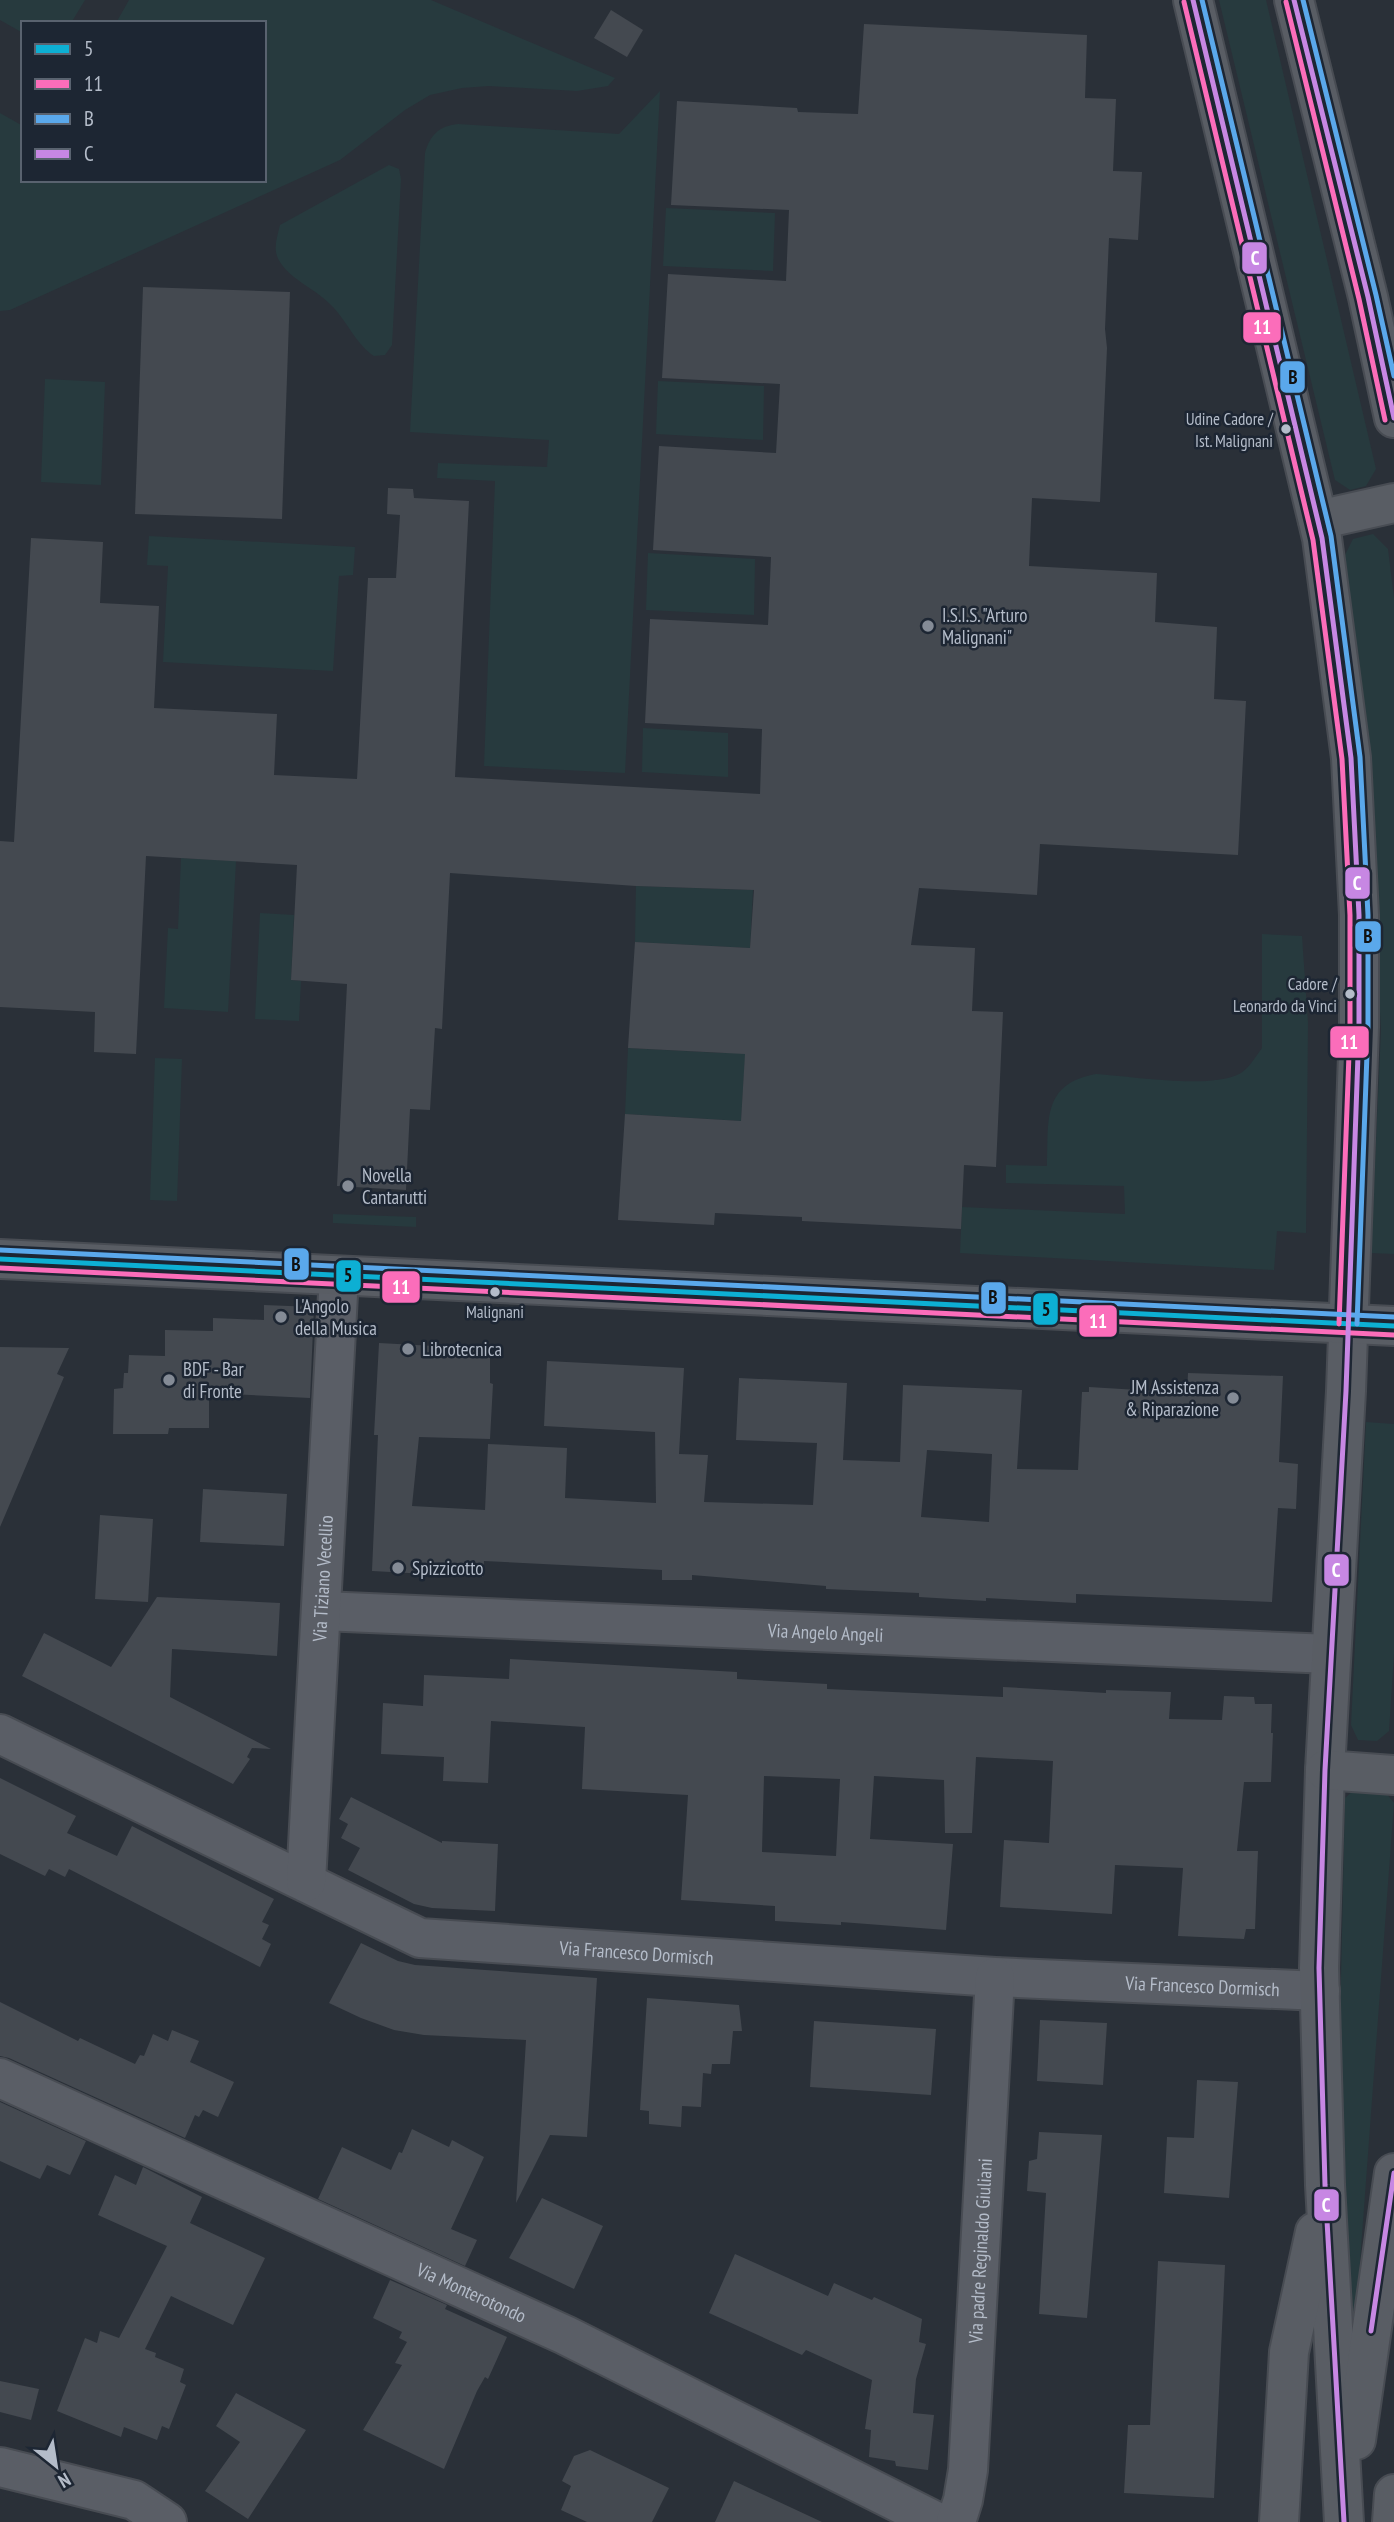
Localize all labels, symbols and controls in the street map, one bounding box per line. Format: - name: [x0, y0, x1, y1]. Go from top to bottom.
- legend: [21, 21, 266, 182]
- text: 5: [84, 35, 93, 62]
- text: 11: [84, 70, 103, 97]
- text: B: [84, 105, 94, 132]
- text: C: [84, 140, 94, 167]
- line badge: C: [1241, 241, 1268, 275]
- text: C: [1251, 246, 1260, 270]
- line badge: 11: [1242, 311, 1282, 344]
- text: 11: [1253, 315, 1271, 339]
- line badge: B: [1279, 360, 1306, 394]
- text: B: [1288, 365, 1298, 389]
- place label: Udine Cadore / Ist. Malignani: [1186, 408, 1274, 452]
- marker: Udine Cadore / Ist. Malignani: [1279, 422, 1293, 436]
- place label: I.S.I.S. "Arturo Malignani": [942, 603, 1027, 649]
- marker: I.S.I.S. "Arturo Malignani": [920, 618, 936, 634]
- line badge: C: [1344, 866, 1371, 900]
- text: C: [1353, 871, 1362, 895]
- line badge: B: [1354, 920, 1382, 953]
- text: B: [1363, 924, 1373, 948]
- place label: Cadore / Leonardo da Vinci: [1233, 973, 1338, 1017]
- marker: Cadore / Leonardo da Vinci: [1343, 987, 1357, 1001]
- line badge: 11: [1329, 1025, 1370, 1059]
- text: 11: [1340, 1030, 1358, 1054]
- place label: Novella Cantarutti: [362, 1163, 427, 1209]
- marker: Novella Cantarutti: [340, 1178, 356, 1194]
- line badge: B: [283, 1247, 310, 1281]
- text: B: [291, 1252, 301, 1276]
- line badge: 5: [335, 1259, 362, 1293]
- text: 5: [343, 1263, 353, 1287]
- line badge: 11: [381, 1270, 421, 1304]
- text: 11: [392, 1275, 410, 1299]
- line badge: B: [980, 1281, 1007, 1315]
- marker: Malignani: [488, 1285, 502, 1299]
- text: B: [988, 1285, 998, 1309]
- line badge: 5: [1032, 1292, 1059, 1326]
- place label: L'Angolo della Musica: [295, 1294, 377, 1340]
- text: 5: [1041, 1297, 1051, 1321]
- place label: Malignani: [466, 1301, 524, 1323]
- line badge: 11: [1078, 1304, 1118, 1338]
- marker: L'Angolo della Musica: [273, 1309, 289, 1325]
- text: 11: [1089, 1309, 1107, 1333]
- place label: Librotecnica: [422, 1337, 502, 1361]
- marker: Librotecnica: [400, 1341, 416, 1357]
- place label: BDF - Bar di Fronte: [183, 1357, 244, 1403]
- marker: BDF - Bar di Fronte: [161, 1372, 177, 1388]
- place label: JM Assistenza & Riparazione: [1125, 1375, 1219, 1421]
- marker: JM Assistenza & Riparazione: [1225, 1390, 1241, 1406]
- street label: Via Tiziano Vecellio: [307, 1515, 338, 1643]
- line badge: C: [1323, 1553, 1350, 1587]
- place label: Spizzicotto: [412, 1556, 483, 1580]
- text: C: [1332, 1558, 1341, 1582]
- marker: Spizzicotto: [390, 1560, 406, 1576]
- street label: Via Angelo Angeli: [766, 1618, 884, 1647]
- street label: Via Francesco Dormisch: [558, 1935, 714, 1970]
- street label: Via Francesco Dormisch: [1124, 1971, 1280, 2001]
- street label: Via padre Reginaldo Giuliani: [963, 2158, 997, 2345]
- line badge: C: [1313, 2188, 1340, 2222]
- text: C: [1322, 2193, 1331, 2217]
- street label: Via Monterotondo: [412, 2257, 530, 2328]
- north arrow: [21, 2431, 91, 2501]
- text: N: [54, 2468, 75, 2494]

